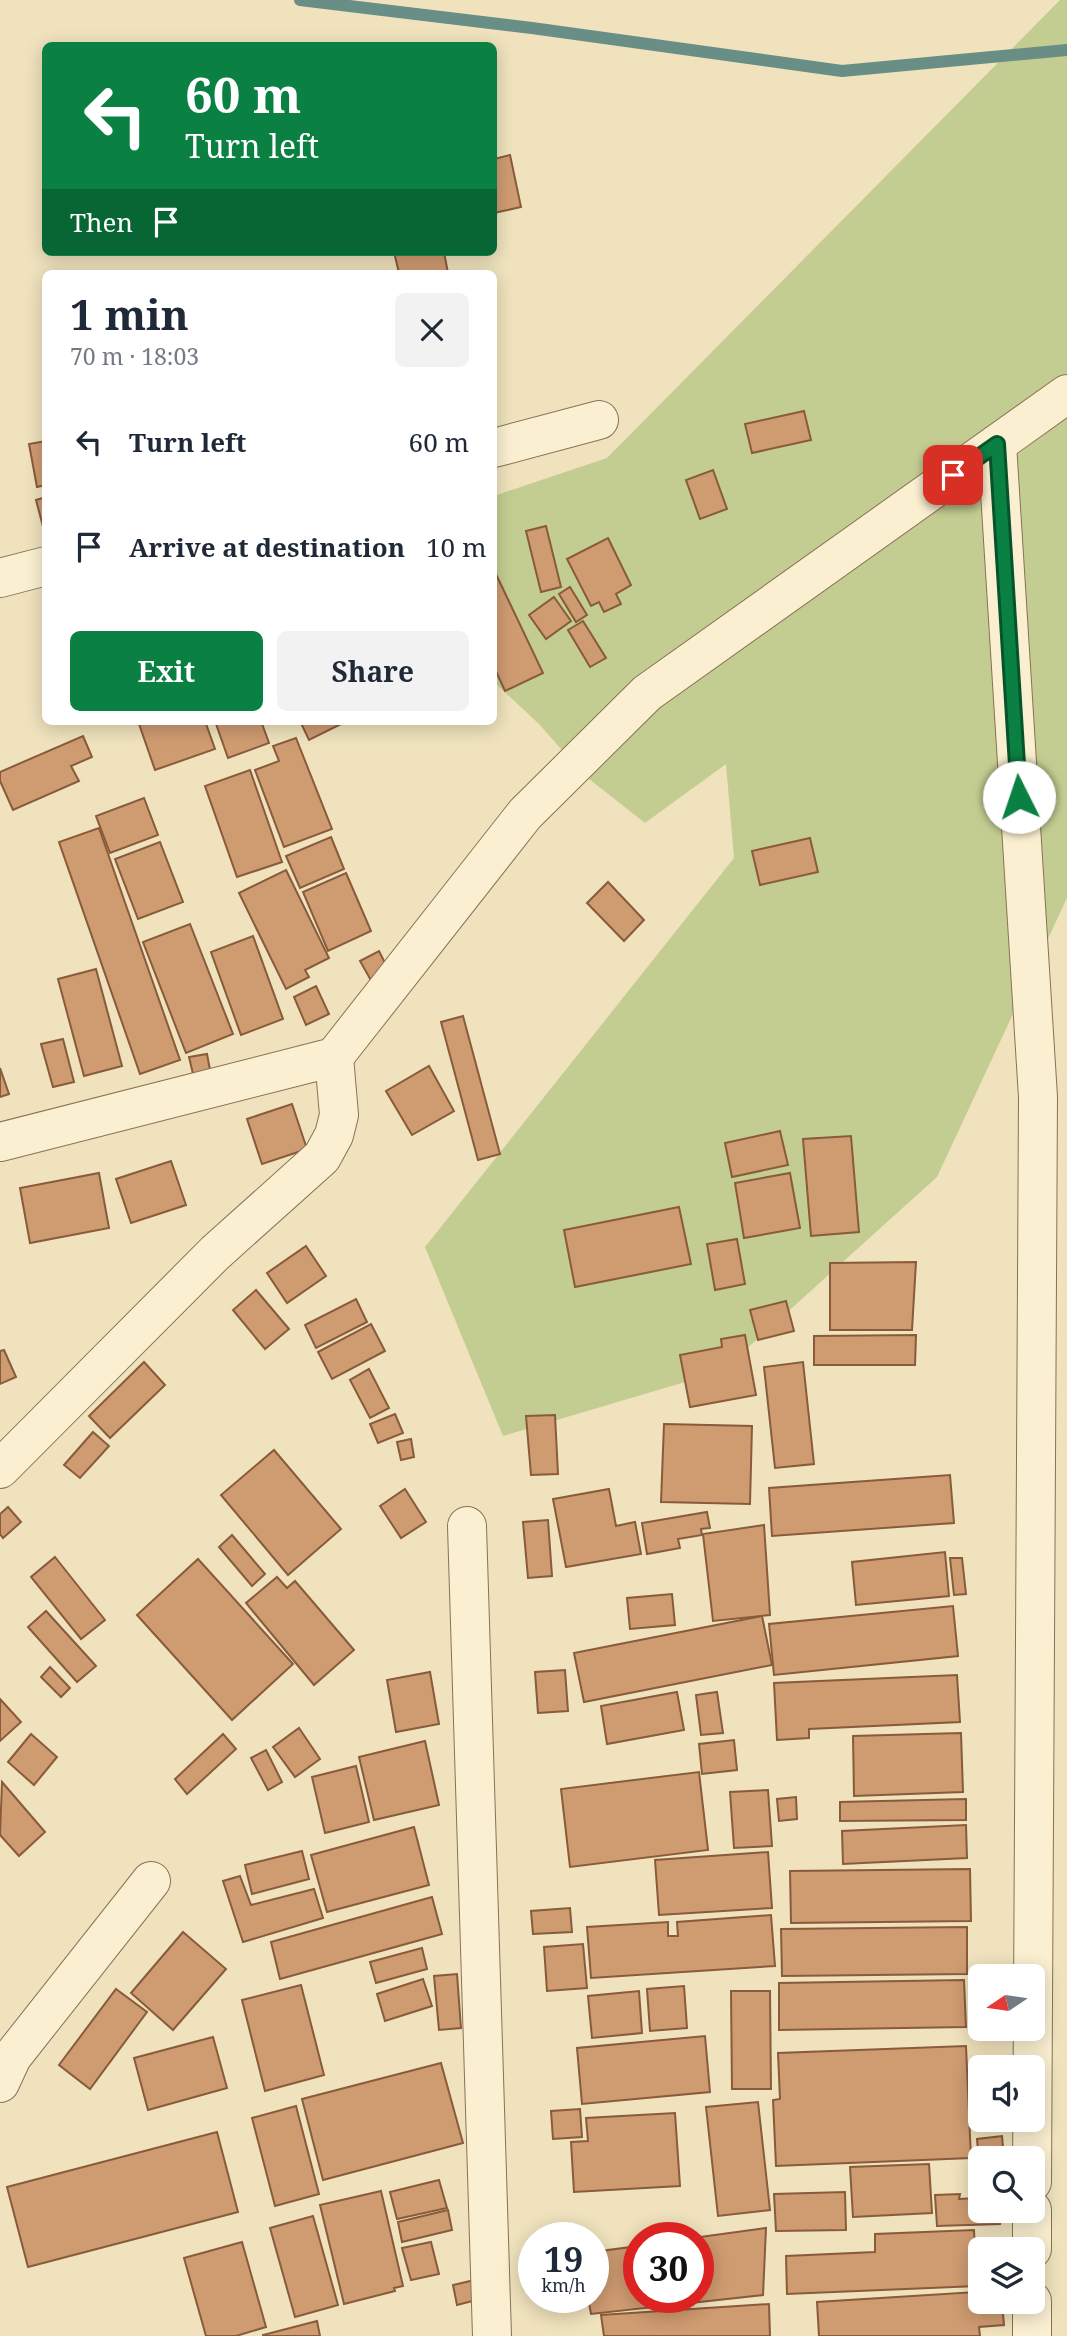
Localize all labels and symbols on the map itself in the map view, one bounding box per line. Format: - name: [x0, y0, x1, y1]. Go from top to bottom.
- pin: [923, 445, 983, 505]
- position arrow: [982, 760, 1056, 834]
- north arrow: [968, 1964, 1045, 2040]
- speed limit sign: 30: [623, 2222, 714, 2313]

